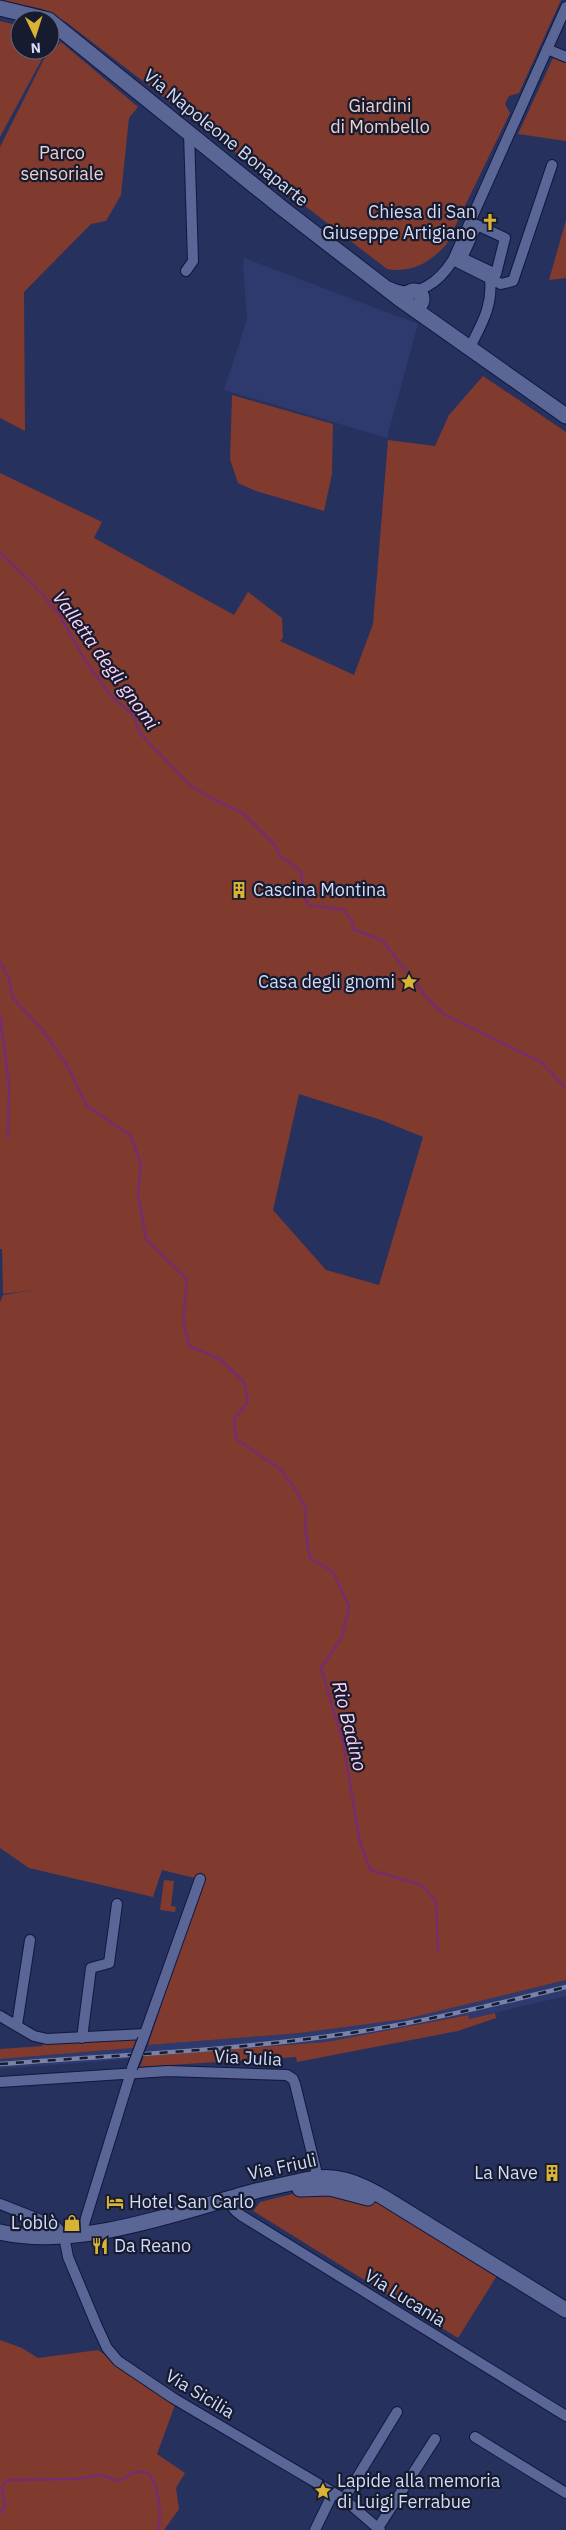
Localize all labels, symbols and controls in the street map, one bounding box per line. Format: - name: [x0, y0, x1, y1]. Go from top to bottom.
- north arrow: [10, 10, 60, 60]
- text: N: [30, 39, 42, 57]
- street label: Via Napoleone Bonaparte: [139, 64, 314, 211]
- park label: Giardini di Mombello: [330, 94, 430, 138]
- park label: Parco sensoriale: [20, 141, 104, 185]
- place label: Chiesa di San Giuseppe Artigiano: [322, 200, 476, 244]
- church icon: Chiesa di San Giuseppe Artigiano: [480, 212, 500, 232]
- water label: Valletta degli gnomi: [48, 586, 165, 735]
- place label: Cascina Montina: [253, 878, 386, 901]
- building icon: Cascina Montina: [229, 880, 249, 900]
- place label: Casa degli gnomi: [258, 970, 395, 993]
- place icon: Casa degli gnomi: [399, 972, 419, 992]
- water label: Rio Badino: [327, 1678, 373, 1774]
- street label: Via Julia: [214, 2044, 283, 2071]
- street label: Via Friuli: [245, 2148, 318, 2185]
- place label: La Nave: [474, 2161, 538, 2184]
- building icon: La Nave: [542, 2163, 562, 2183]
- place label: Hotel San Carlo: [129, 2190, 254, 2213]
- hotel icon: Hotel San Carlo: [105, 2192, 125, 2212]
- place label: L'oblò: [11, 2211, 58, 2234]
- shop icon: L'oblò: [62, 2213, 82, 2233]
- place label: Da Reano: [114, 2234, 191, 2257]
- restaurant icon: Da Reano: [90, 2236, 110, 2256]
- street label: Via Lucania: [360, 2264, 450, 2332]
- street label: Via Sicilia: [161, 2364, 239, 2423]
- place label: Lapide alla memoria di Luigi Ferrabue: [337, 2469, 501, 2513]
- place icon: Lapide alla memoria di Luigi Ferrabue: [313, 2481, 333, 2501]

